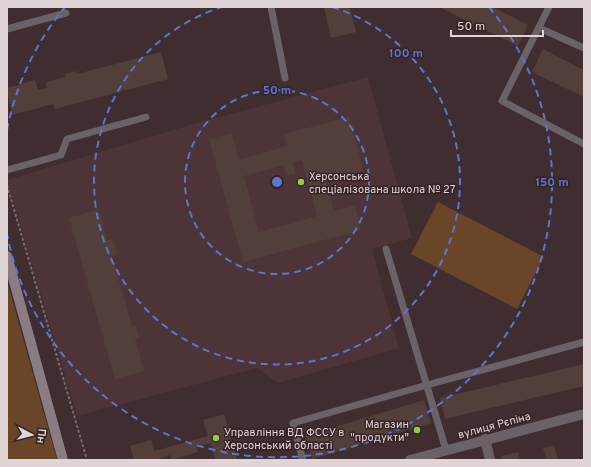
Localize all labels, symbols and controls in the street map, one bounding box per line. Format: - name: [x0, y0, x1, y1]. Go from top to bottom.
- scale bar: [451, 12, 543, 38]
- text: 50 m: [457, 19, 485, 35]
- text: 100 m: [389, 46, 423, 62]
- text: 50 m: [263, 83, 291, 99]
- place label: Херсонська спеціалізована школа № 27: [309, 170, 456, 197]
- centre of rings: [270, 175, 284, 189]
- text: 150 m: [535, 175, 569, 191]
- marker: Херсонська спеціалізована школа № 27: [296, 177, 306, 187]
- street label: вулиця Рєпіна: [456, 410, 532, 442]
- north arrow: [12, 415, 52, 455]
- place label: Магазин "продукти": [350, 418, 409, 445]
- marker: Магазин "продукти": [412, 425, 422, 435]
- place label: Управління ВД ФССУ в Херсонський області: [224, 426, 344, 453]
- text: Пн: [33, 428, 49, 444]
- marker: Управління ВД ФССУ в Херсонський області: [211, 433, 221, 443]

